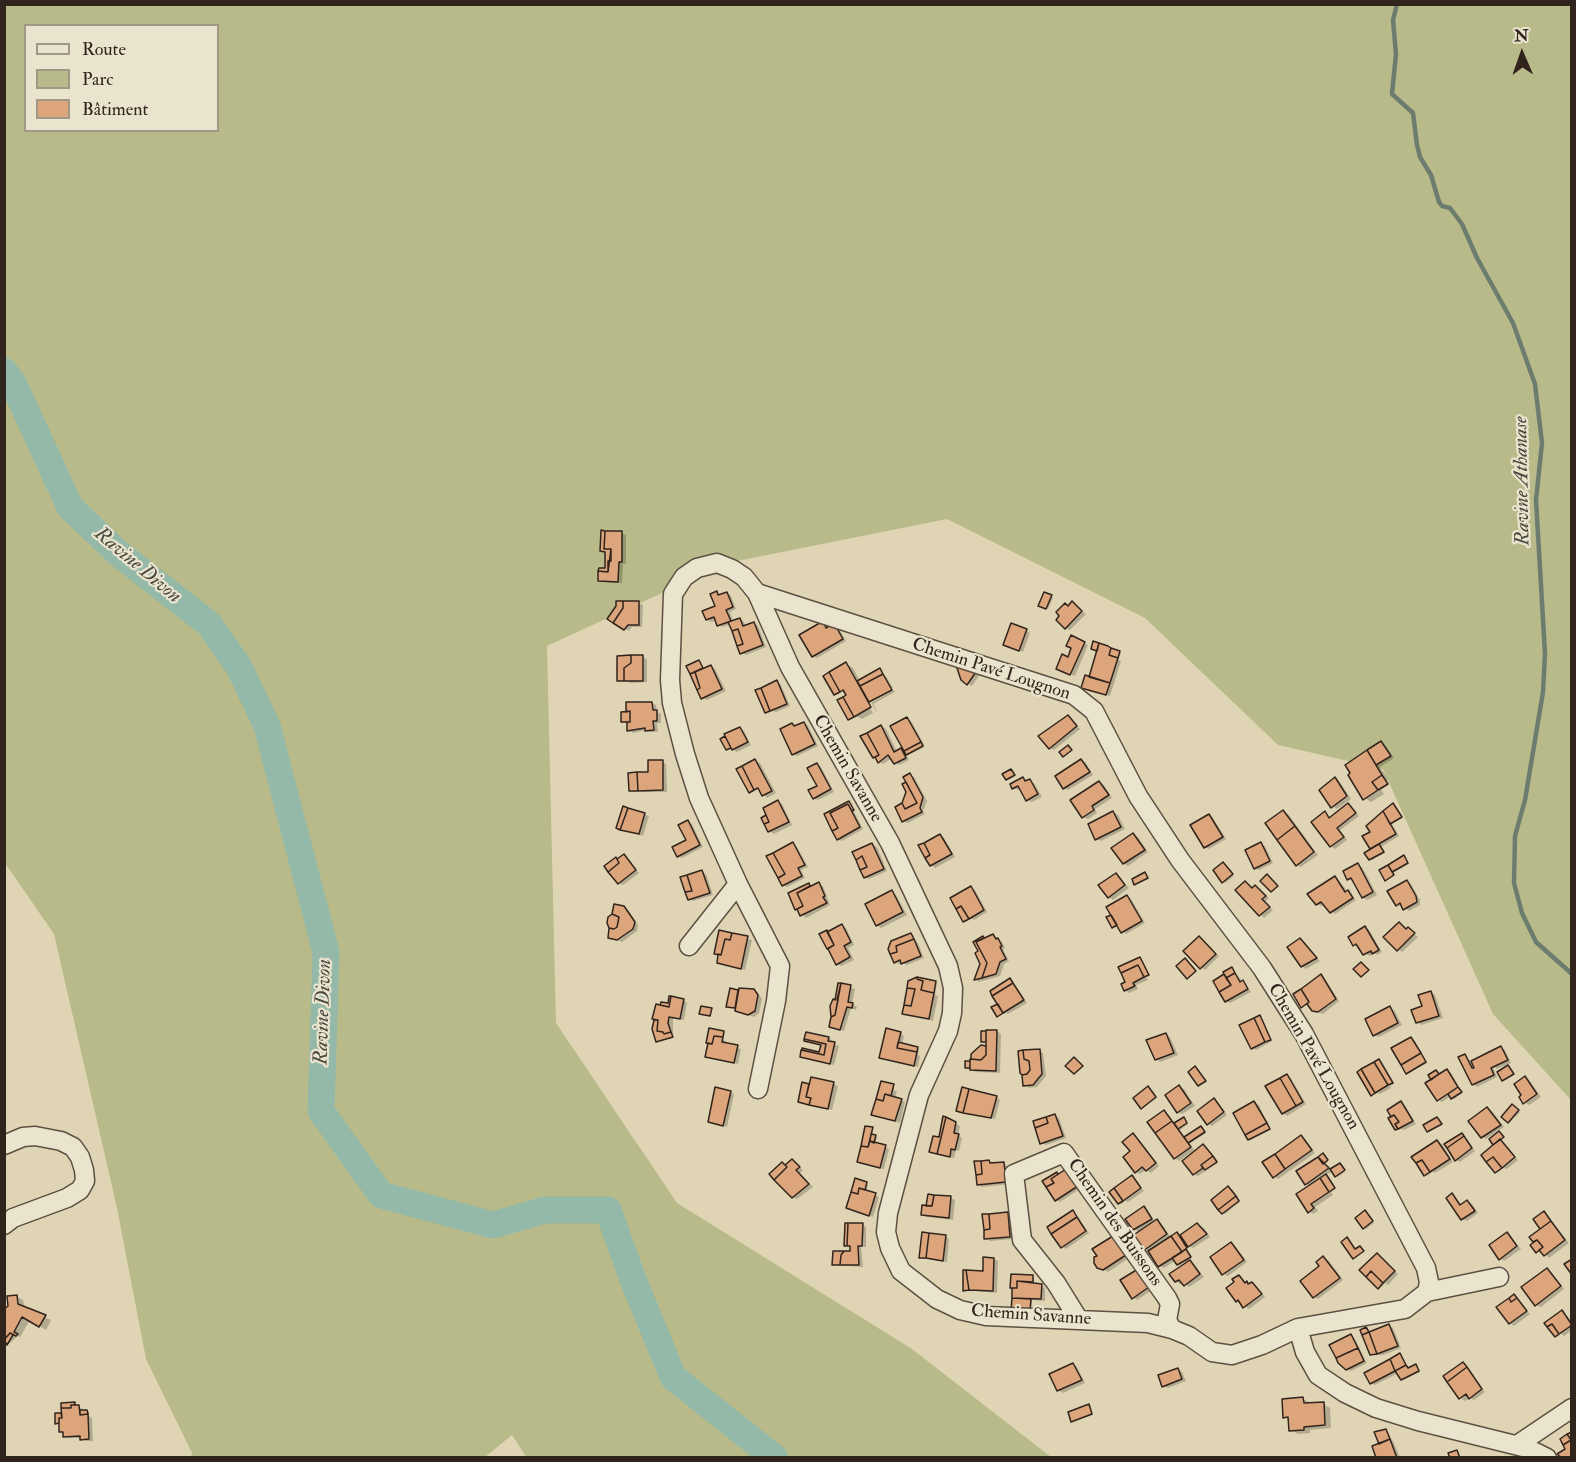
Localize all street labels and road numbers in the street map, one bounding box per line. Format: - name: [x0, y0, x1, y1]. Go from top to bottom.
- street label: Chemin Pavé Lougnon: [909, 634, 1073, 706]
- street label: Chemin Savanne: [808, 712, 886, 826]
- street label: Chemin Pavé Lougnon: [1262, 980, 1364, 1134]
- street label: Chemin des Buissons: [1062, 1155, 1166, 1291]
- street label: Chemin Savanne: [970, 1301, 1092, 1331]

